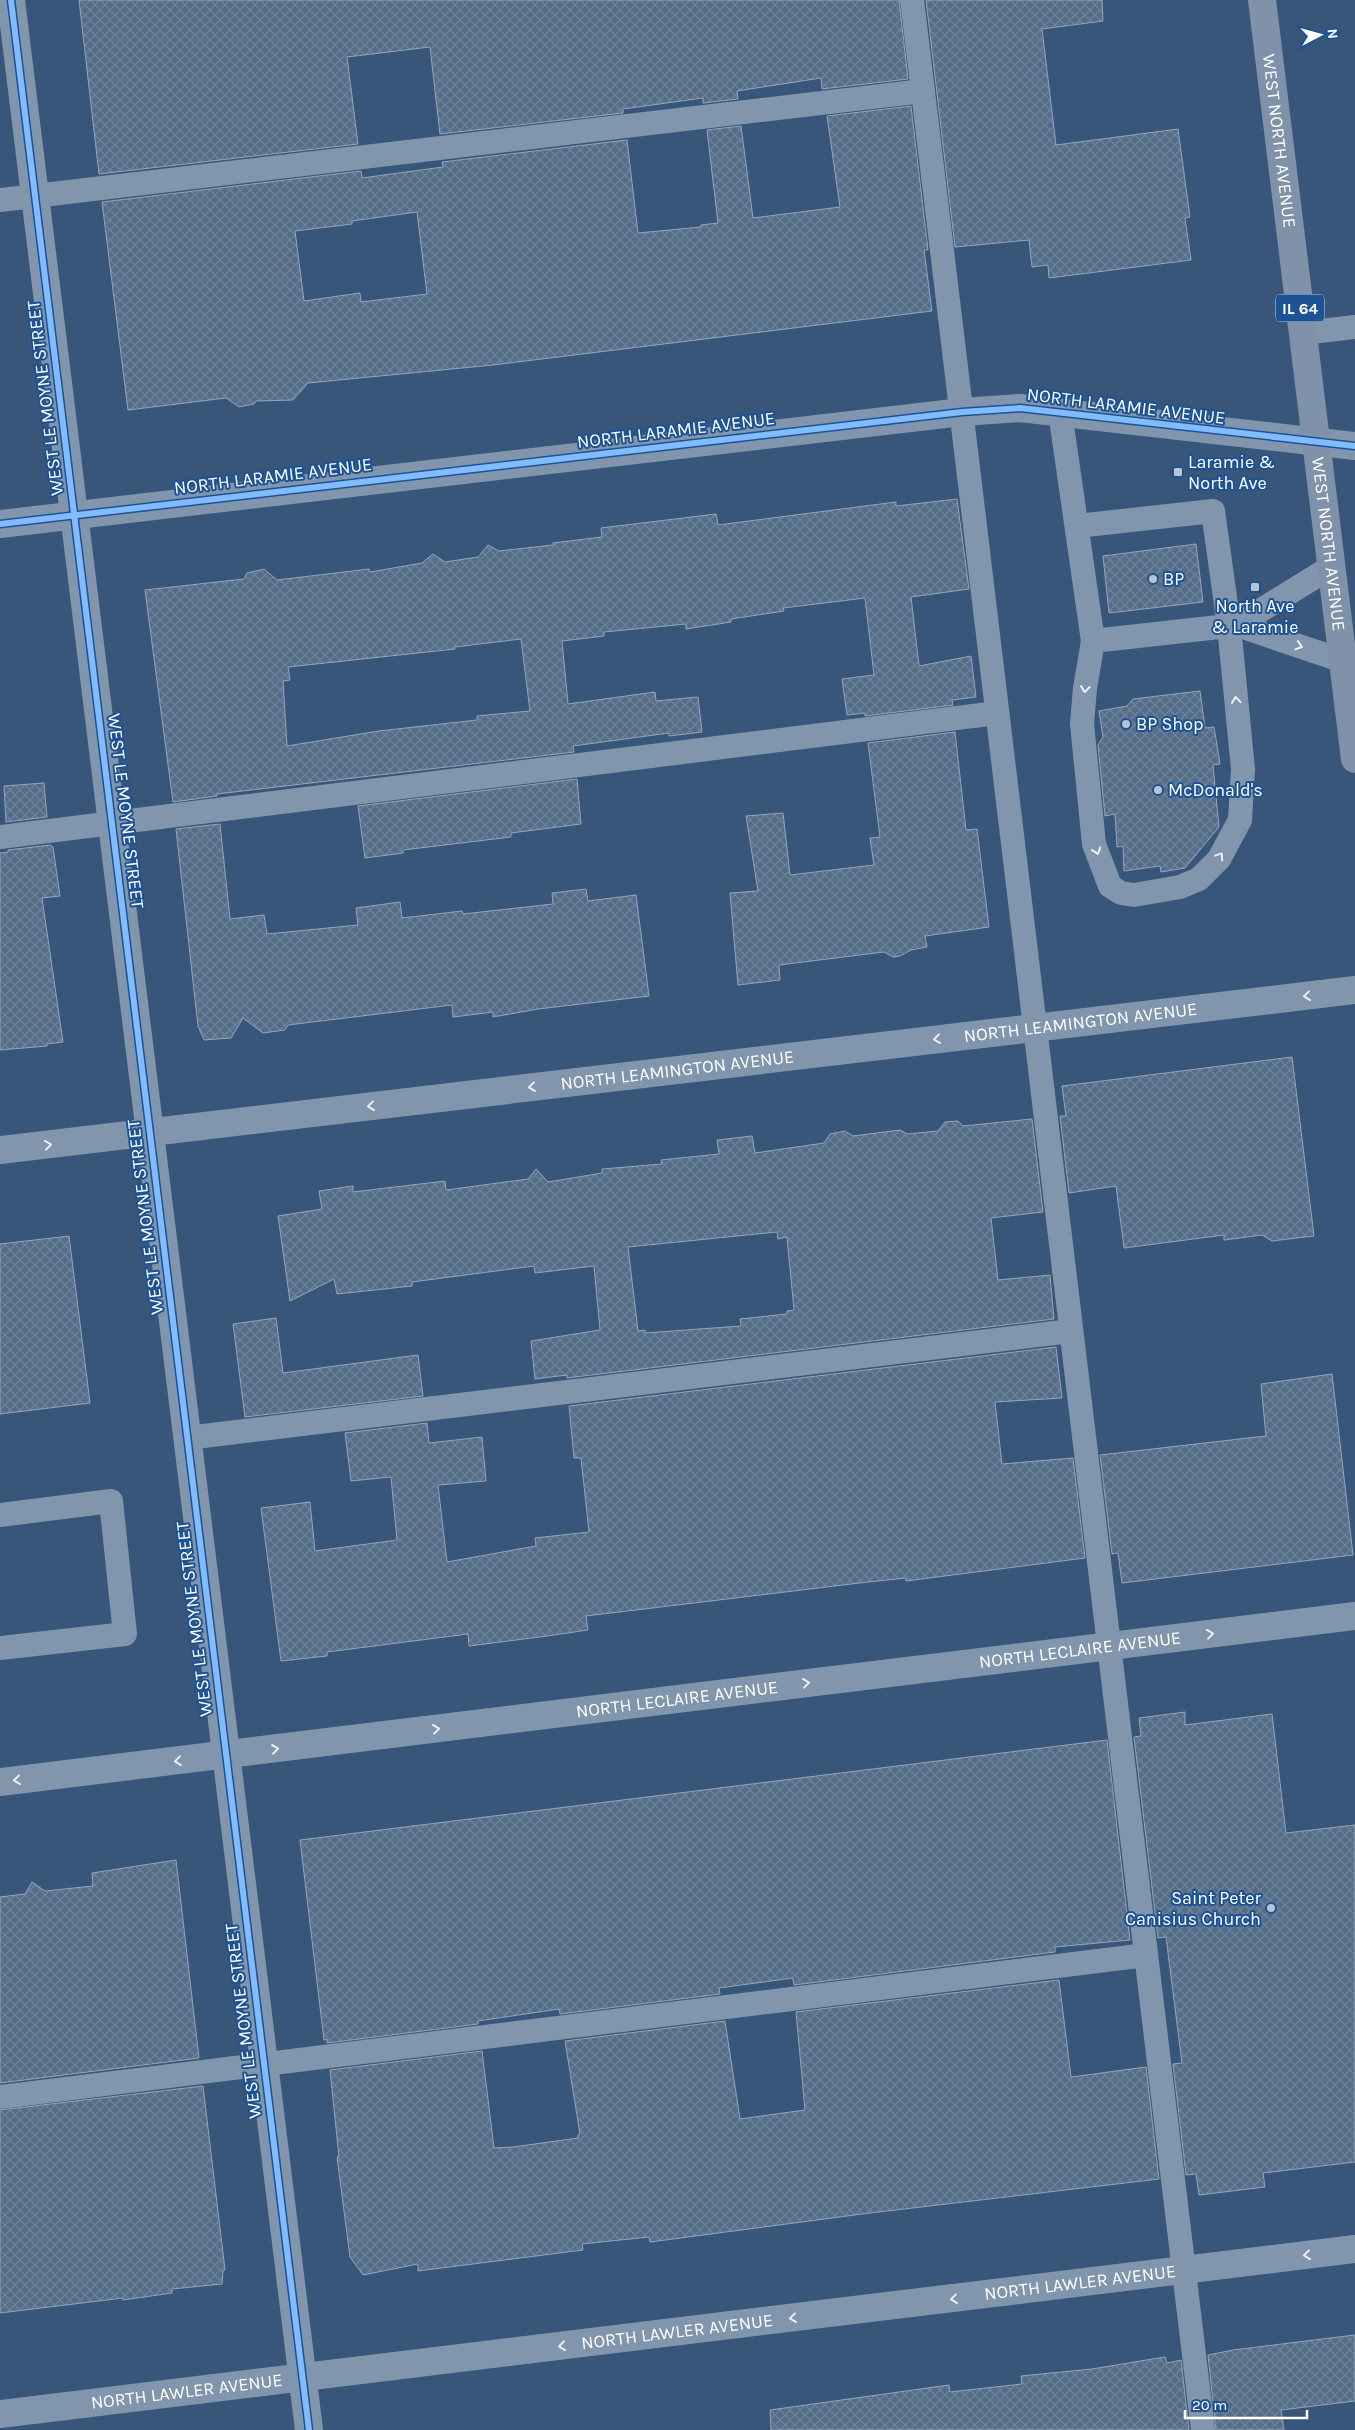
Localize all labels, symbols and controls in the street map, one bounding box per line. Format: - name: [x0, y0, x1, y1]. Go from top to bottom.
- north arrow: [1295, 10, 1345, 60]
- text: N: [1323, 28, 1341, 40]
- street label: WEST NORTH AVENUE: [1258, 53, 1301, 229]
- road number: IL 64: [1276, 294, 1324, 322]
- street label: WEST LE MOYNE STREET: [22, 299, 68, 497]
- street label: NORTH LARAMIE AVENUE: [1026, 383, 1226, 429]
- street label: NORTH LARAMIE AVENUE: [576, 407, 776, 453]
- place label: Laramie & North Ave: [1188, 451, 1275, 494]
- street label: NORTH LARAMIE AVENUE: [173, 453, 373, 499]
- street label: WEST NORTH AVENUE: [1307, 456, 1350, 632]
- marker: Laramie & North Ave: [1172, 466, 1184, 478]
- place label: BP: [1163, 568, 1184, 590]
- marker: BP: [1147, 573, 1159, 585]
- marker: North Ave & Laramie: [1249, 581, 1261, 593]
- place label: North Ave & Laramie: [1212, 595, 1298, 638]
- one-way arrow: [1295, 641, 1303, 651]
- one-way arrow: [1080, 686, 1091, 694]
- one-way arrow: [1231, 695, 1242, 703]
- street label: WEST LE MOYNE STREET: [103, 712, 149, 910]
- place label: BP Shop: [1136, 713, 1204, 735]
- marker: BP Shop: [1120, 718, 1132, 730]
- place label: McDonald's: [1168, 779, 1263, 801]
- marker: McDonald's: [1152, 784, 1164, 796]
- one-way arrow: [1091, 846, 1101, 854]
- one-way arrow: [1214, 853, 1223, 862]
- one-way arrow: [1302, 990, 1310, 1001]
- street label: NORTH LEAMINGTON AVENUE: [963, 998, 1198, 1047]
- one-way arrow: [932, 1033, 940, 1044]
- street label: NORTH LEAMINGTON AVENUE: [559, 1045, 795, 1095]
- one-way arrow: [528, 1081, 536, 1092]
- one-way arrow: [366, 1100, 374, 1111]
- street label: WEST LE MOYNE STREET: [122, 1118, 168, 1316]
- one-way arrow: [44, 1140, 53, 1150]
- street label: WEST LE MOYNE STREET: [171, 1520, 217, 1718]
- street label: NORTH LECLAIRE AVENUE: [978, 1626, 1182, 1673]
- one-way arrow: [1206, 1629, 1214, 1640]
- street label: NORTH LECLAIRE AVENUE: [575, 1676, 779, 1722]
- one-way arrow: [802, 1678, 810, 1689]
- one-way arrow: [432, 1724, 440, 1735]
- one-way arrow: [271, 1744, 279, 1755]
- one-way arrow: [174, 1755, 182, 1766]
- one-way arrow: [12, 1774, 20, 1785]
- place label: Saint Peter Canisius Church: [1125, 1887, 1261, 1930]
- marker: Saint Peter Canisius Church: [1265, 1902, 1277, 1914]
- street label: WEST LE MOYNE STREET: [220, 1922, 266, 2120]
- one-way arrow: [1302, 2249, 1310, 2260]
- street label: NORTH LAWLER AVENUE: [983, 2260, 1177, 2305]
- one-way arrow: [950, 2293, 958, 2304]
- street label: NORTH LAWLER AVENUE: [580, 2309, 774, 2354]
- one-way arrow: [789, 2312, 797, 2323]
- one-way arrow: [558, 2340, 566, 2351]
- street label: NORTH LAWLER AVENUE: [90, 2369, 284, 2414]
- scale bar: [1185, 2388, 1308, 2420]
- text: 20 m: [1192, 2396, 1227, 2414]

